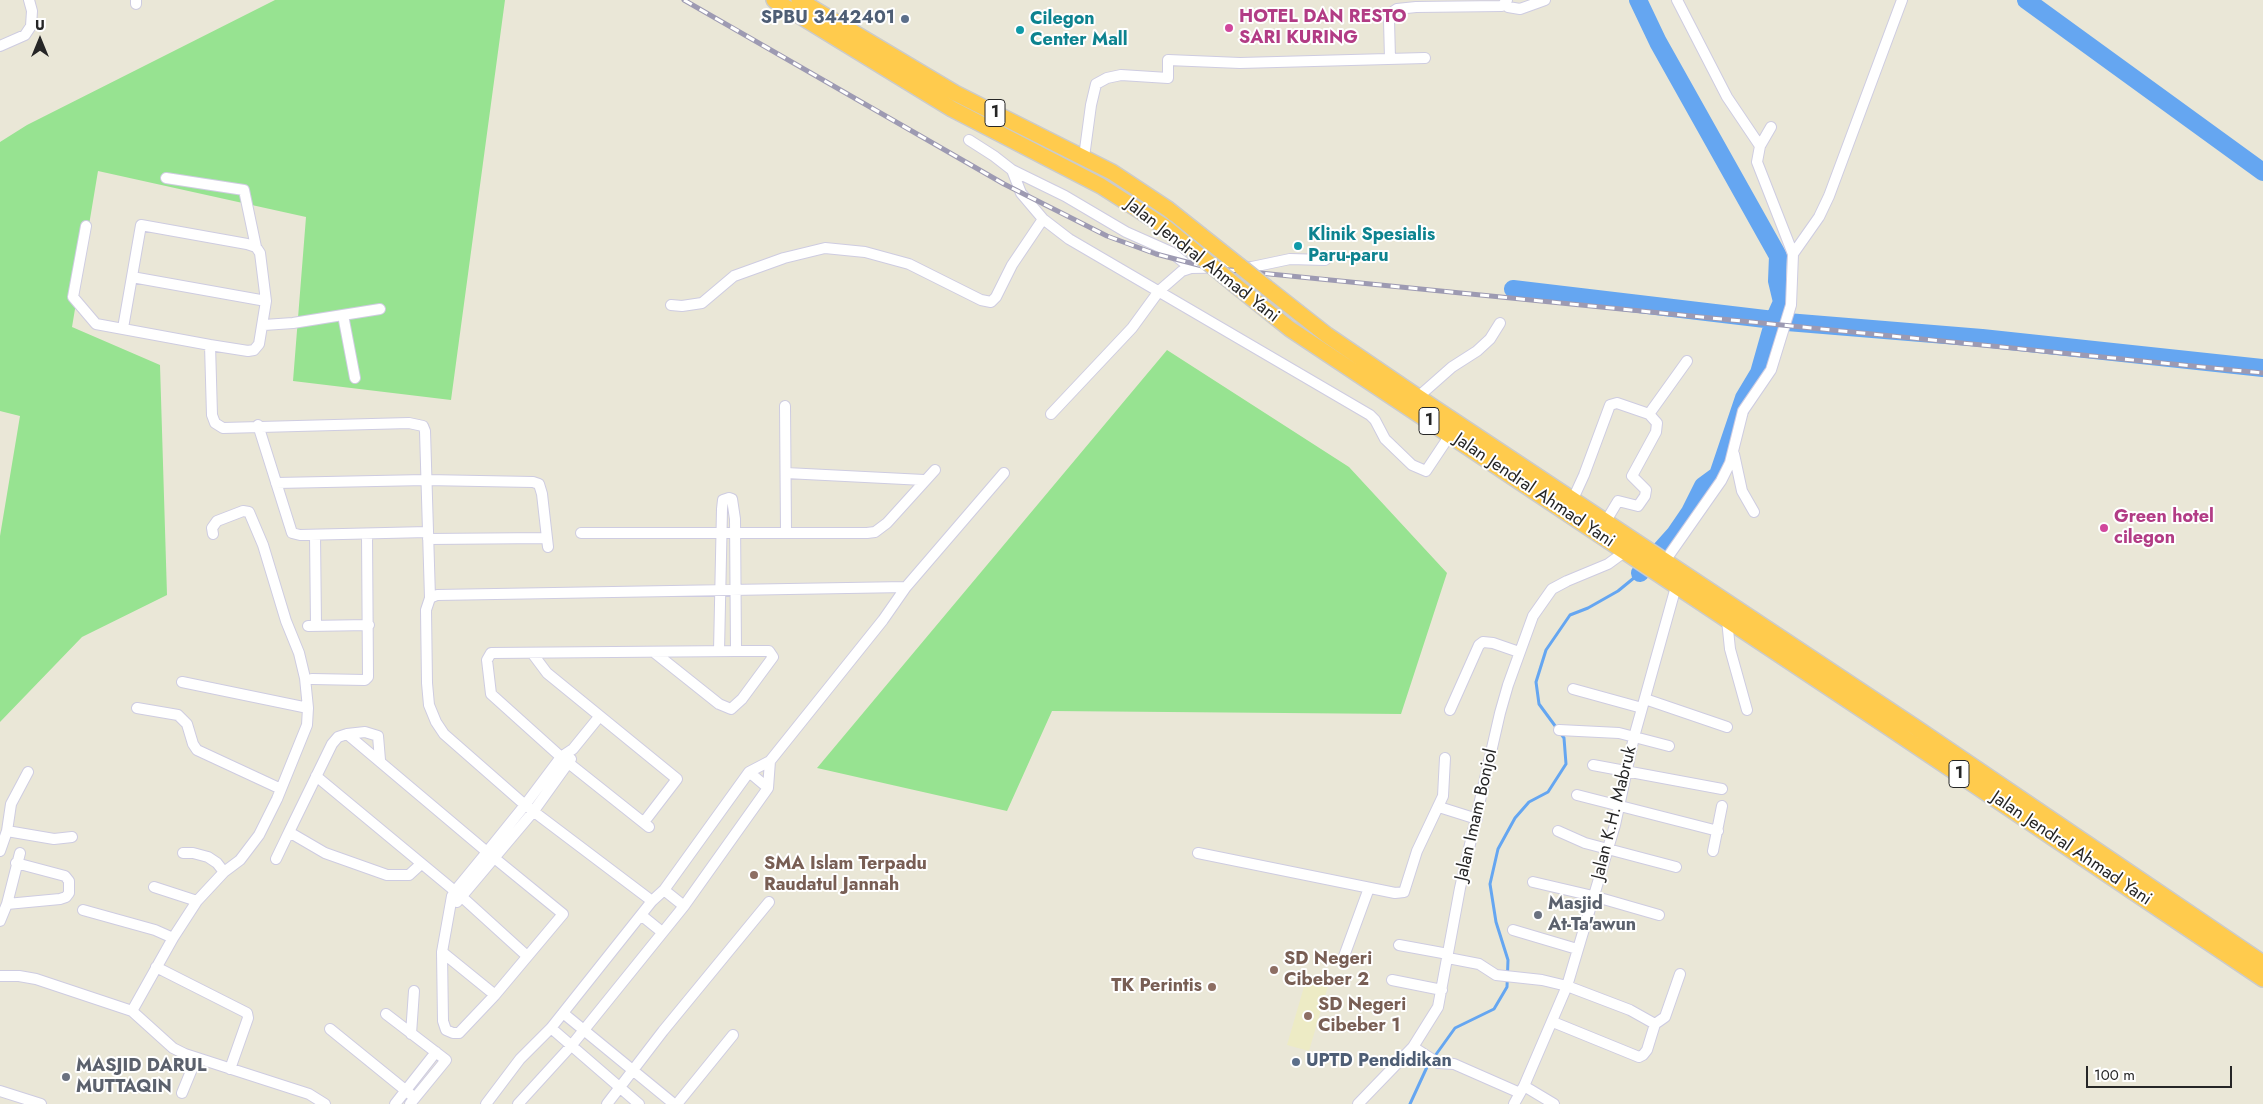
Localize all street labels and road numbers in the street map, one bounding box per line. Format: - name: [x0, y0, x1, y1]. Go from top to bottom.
- road number: 1: [985, 100, 1005, 126]
- street label: Jalan Jendral Ahmad Yani: [1121, 194, 1283, 328]
- road number: 1: [1419, 408, 1439, 434]
- street label: Jalan Jendral Ahmad Yani: [1450, 429, 1618, 553]
- street label: Jalan K.H. Mabruk: [1588, 744, 1642, 882]
- street label: Jalan Imam Bonjol: [1451, 747, 1503, 883]
- road number: 1: [1949, 761, 1969, 788]
- street label: Jalan Jendral Ahmad Yani: [1987, 787, 2155, 911]

